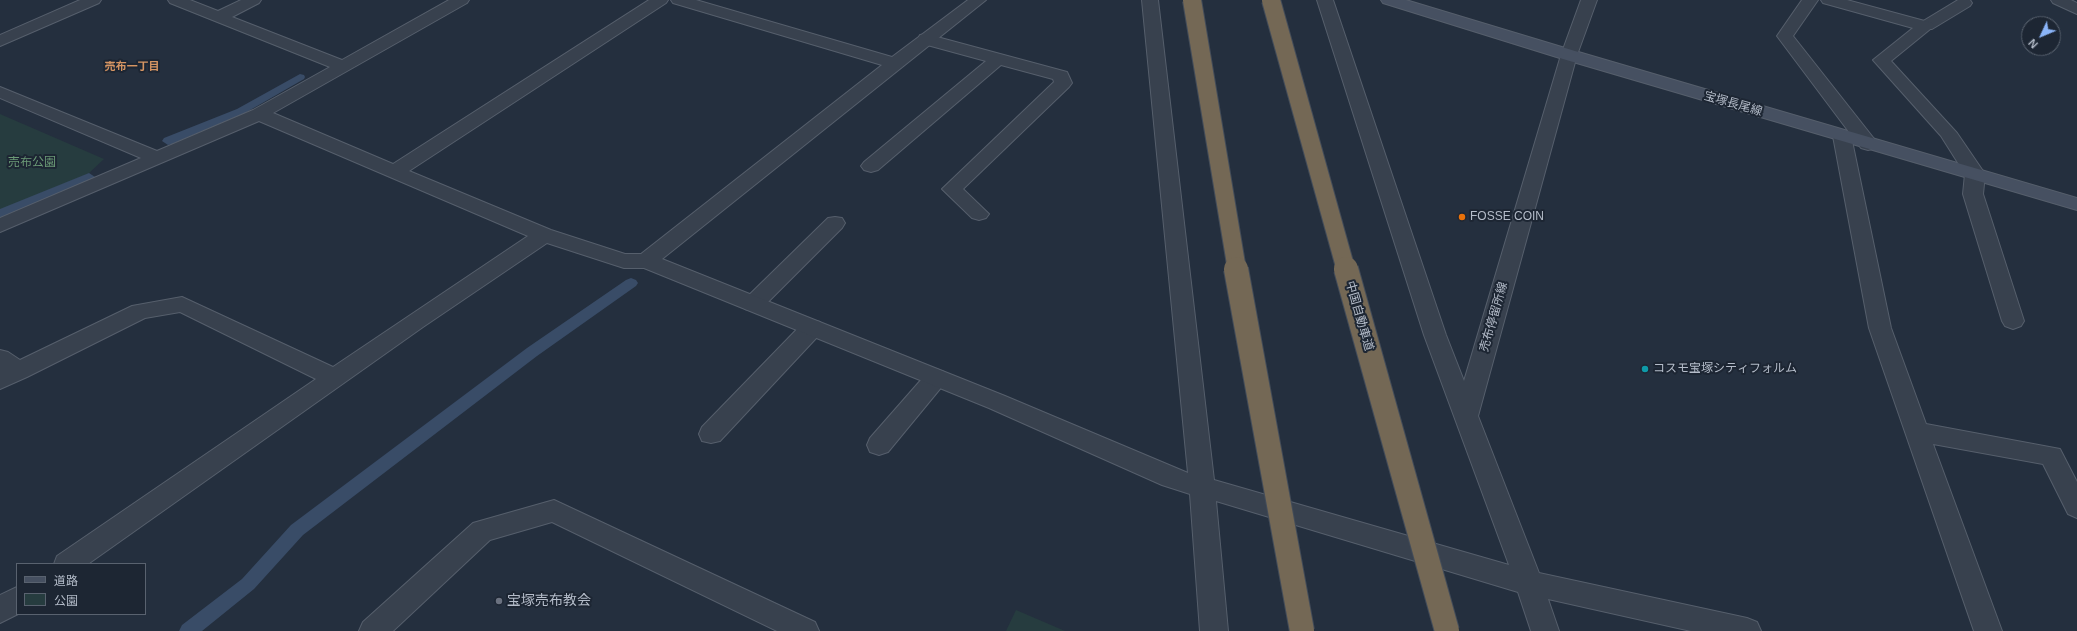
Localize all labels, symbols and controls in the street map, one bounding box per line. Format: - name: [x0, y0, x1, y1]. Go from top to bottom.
- north arrow: [2021, 16, 2061, 56]
- text: N: [2026, 37, 2040, 51]
- district label: 売布一丁目: [105, 60, 159, 74]
- street label: 宝塚長尾線: [1702, 89, 1764, 119]
- park label: 売布公園: [8, 156, 56, 170]
- place label: FOSSE COIN: [1470, 210, 1544, 224]
- marker: FOSSE COIN: [1457, 212, 1467, 222]
- street label: 中国自動車道: [1342, 279, 1376, 353]
- street label: 売布停留所線: [1477, 280, 1511, 354]
- place label: コスモ宝塚シティフォルム: [1653, 362, 1797, 376]
- marker: コスモ宝塚シティフォルム: [1640, 364, 1650, 374]
- legend: [16, 563, 146, 615]
- text: 道路: [54, 574, 78, 588]
- place label: 宝塚売布教会: [507, 593, 591, 609]
- text: 公園: [54, 594, 78, 608]
- marker: 宝塚売布教会: [494, 596, 504, 606]

